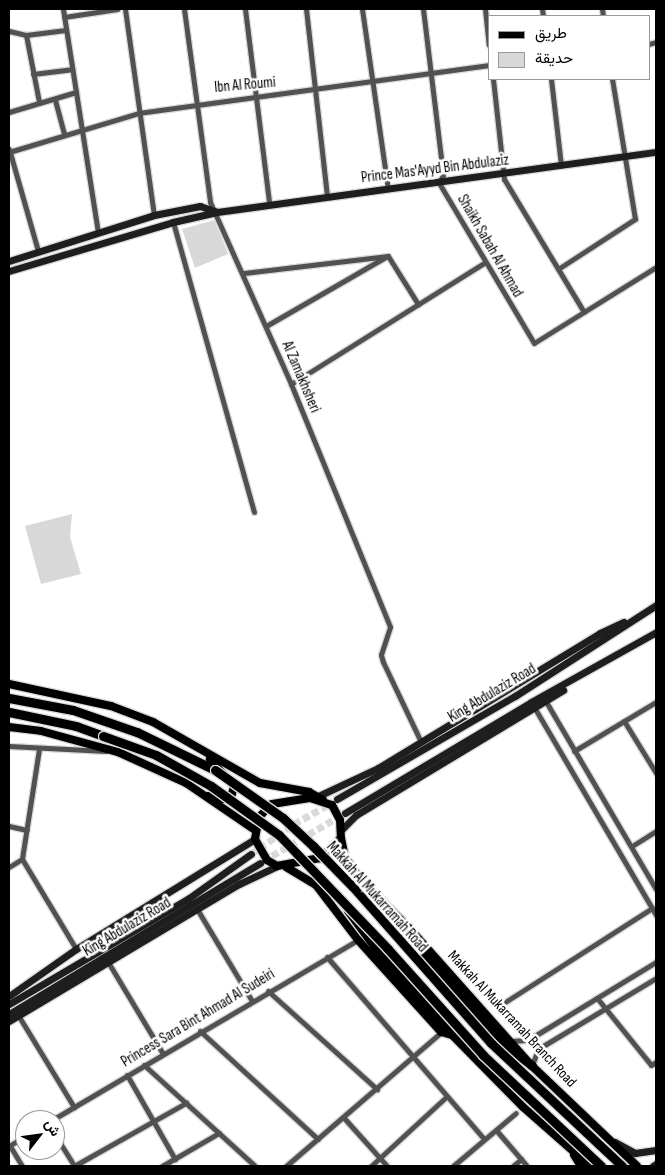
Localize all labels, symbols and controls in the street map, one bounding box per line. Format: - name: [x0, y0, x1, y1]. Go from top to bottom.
- legend: [488, 15, 650, 80]
- text: طريق: [535, 24, 567, 43]
- text: حديقة: [535, 49, 573, 68]
- street label: Ibn Al Roumi: [214, 73, 276, 97]
- street label: Prince Mas'Ayyd Bin Abdulaziz: [360, 151, 510, 187]
- street label: Shaikh Sabah Al Ahmad: [453, 192, 527, 300]
- street label: Al Zamakhsheri: [278, 338, 324, 416]
- street label: King Abdulaziz Road: [445, 660, 539, 726]
- street label: Makkah Al Mukarramah Road: [323, 838, 431, 956]
- street label: King Abdulaziz Road: [80, 894, 174, 960]
- street label: Makkah Al Mukarramah Branch Road: [444, 947, 580, 1091]
- street label: Princess Sara Bint Ahmad Al Sudeiri: [118, 965, 278, 1071]
- north arrow: [15, 1110, 65, 1160]
- text: ش: [41, 1116, 64, 1139]

